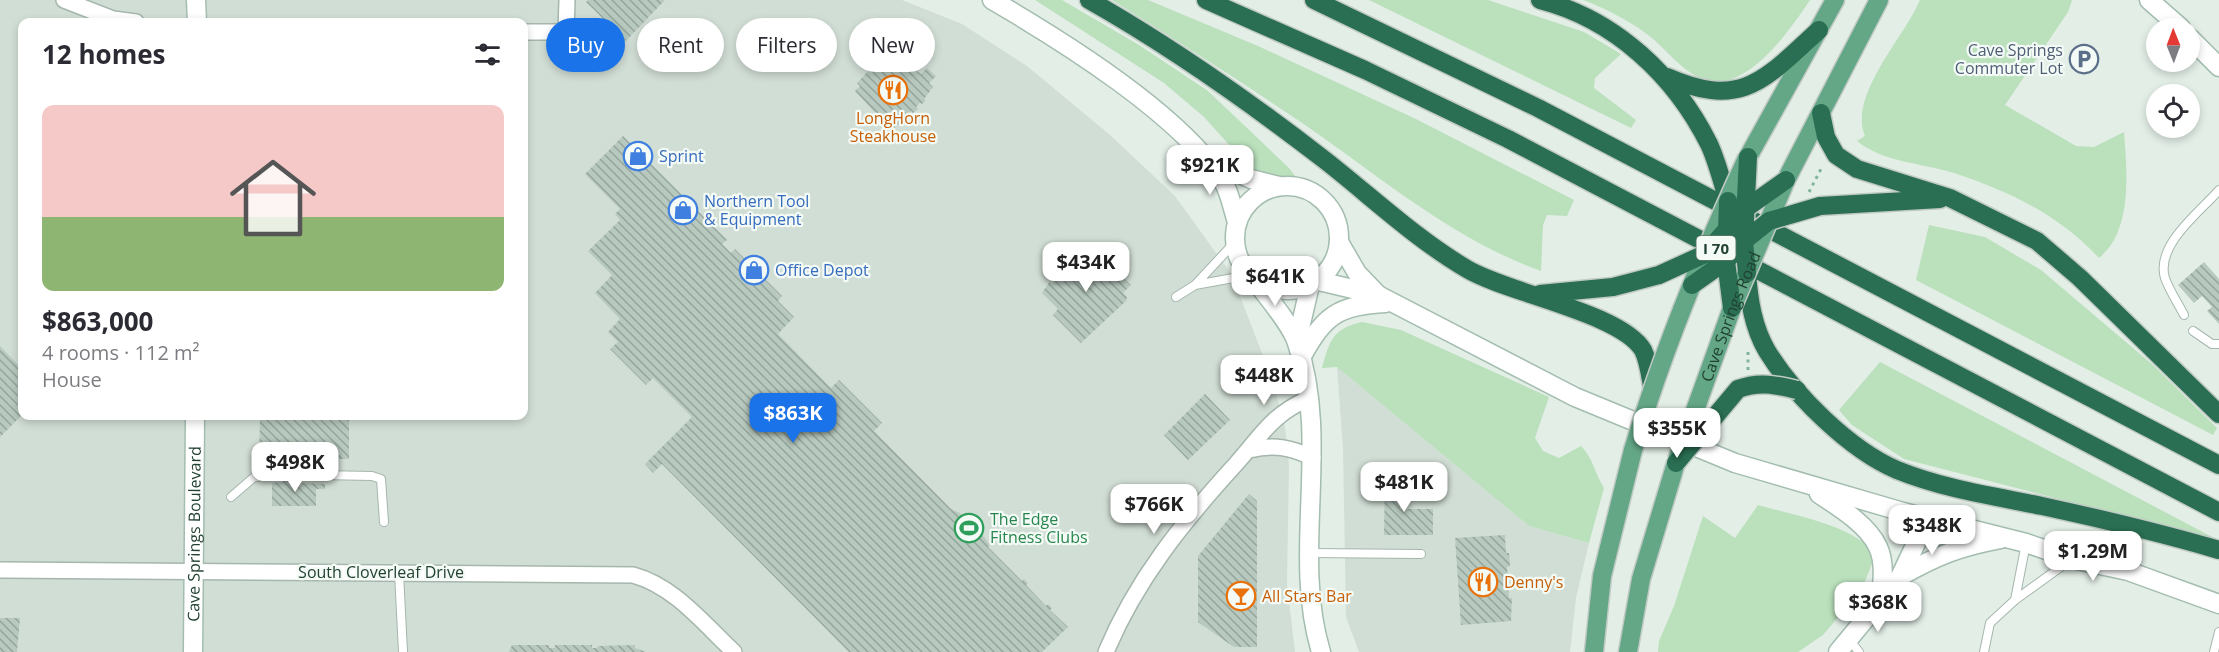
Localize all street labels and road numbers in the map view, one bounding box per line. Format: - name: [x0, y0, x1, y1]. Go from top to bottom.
- road number: I 70: [1696, 236, 1736, 260]
- street label: Cave Springs Road: [1695, 248, 1766, 385]
- street label: Cave Springs Boulevard: [182, 446, 206, 622]
- street label: South Cloverleaf Drive: [298, 561, 464, 583]

